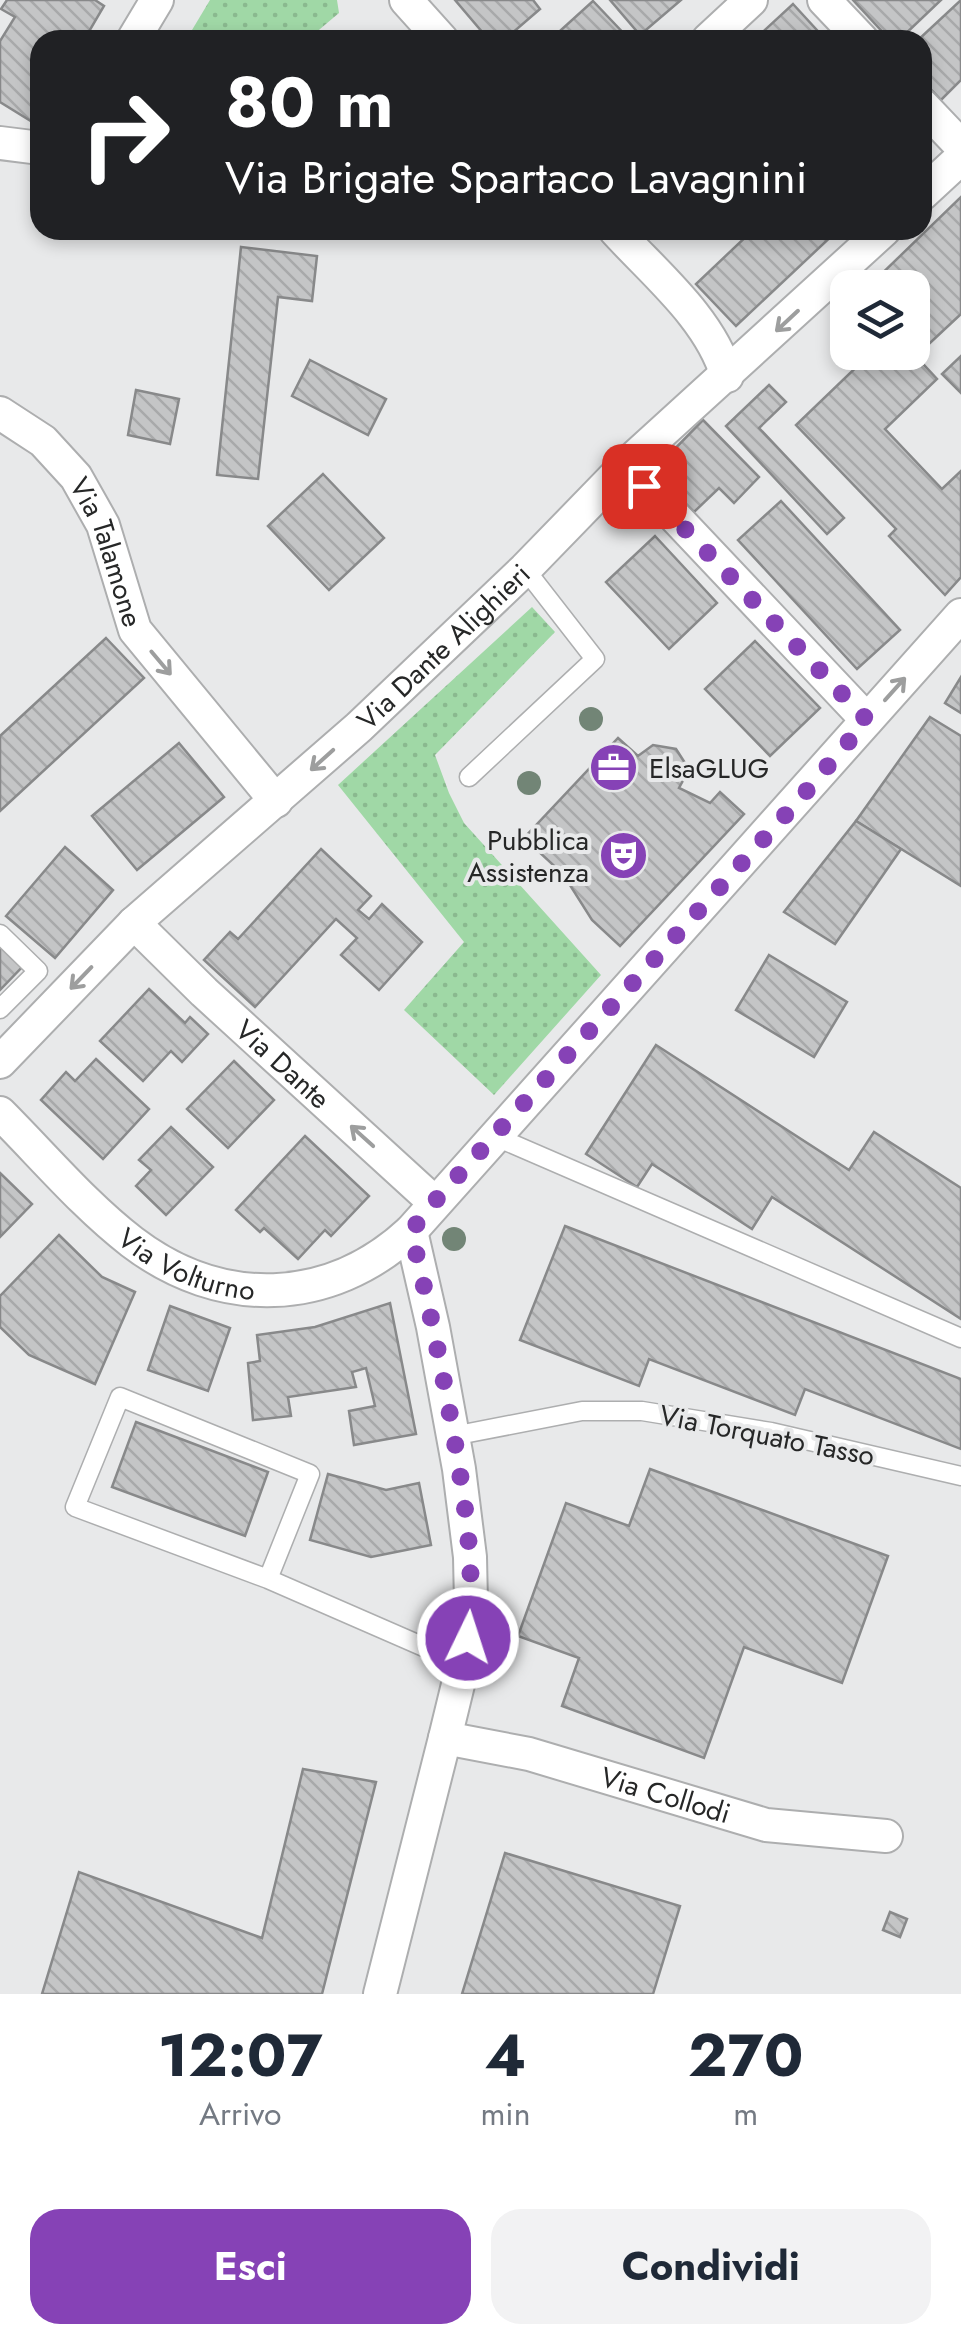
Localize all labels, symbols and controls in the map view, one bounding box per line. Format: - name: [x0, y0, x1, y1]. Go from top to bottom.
- text: 80 m: [225, 52, 394, 153]
- icon: right: [60, 70, 190, 200]
- text: Via Brigate Spartaco Lavagnini: [225, 145, 807, 210]
- map controls: [830, 270, 930, 370]
- button: layers: [830, 270, 930, 370]
- one-way arrow: [775, 309, 800, 332]
- pin: [602, 444, 687, 529]
- icon: arrive: [617, 459, 672, 514]
- street label: Via Talamone: [59, 470, 153, 632]
- street label: Via Dante Alighieri: [348, 554, 540, 740]
- one-way arrow: [149, 649, 171, 675]
- one-way arrow: [884, 677, 907, 702]
- office icon: ElsaGLUG: [588, 742, 640, 794]
- one-way arrow: [310, 748, 335, 771]
- place label: ElsaGLUG: [649, 748, 769, 789]
- place label: Pubblica Assistenza: [467, 820, 589, 893]
- theatre icon: Pubblica Assistenza: [598, 830, 650, 882]
- one-way arrow: [69, 965, 93, 989]
- street label: Via Dante: [226, 1010, 339, 1119]
- one-way arrow: [350, 1125, 375, 1148]
- street label: Via Volturno: [109, 1218, 257, 1311]
- street label: Via Torquato Tasso: [656, 1395, 878, 1476]
- position arrow: [416, 1586, 520, 1690]
- street label: Via Collodi: [595, 1757, 735, 1834]
- text: 12:07: [158, 2012, 323, 2099]
- text: 4: [484, 2012, 526, 2099]
- text: 270: [688, 2012, 803, 2099]
- text: Arrivo: [199, 2091, 281, 2137]
- text: min: [480, 2091, 530, 2137]
- text: m: [733, 2091, 758, 2137]
- button: Esci: [30, 2209, 471, 2324]
- button: Condividi: [491, 2209, 931, 2324]

